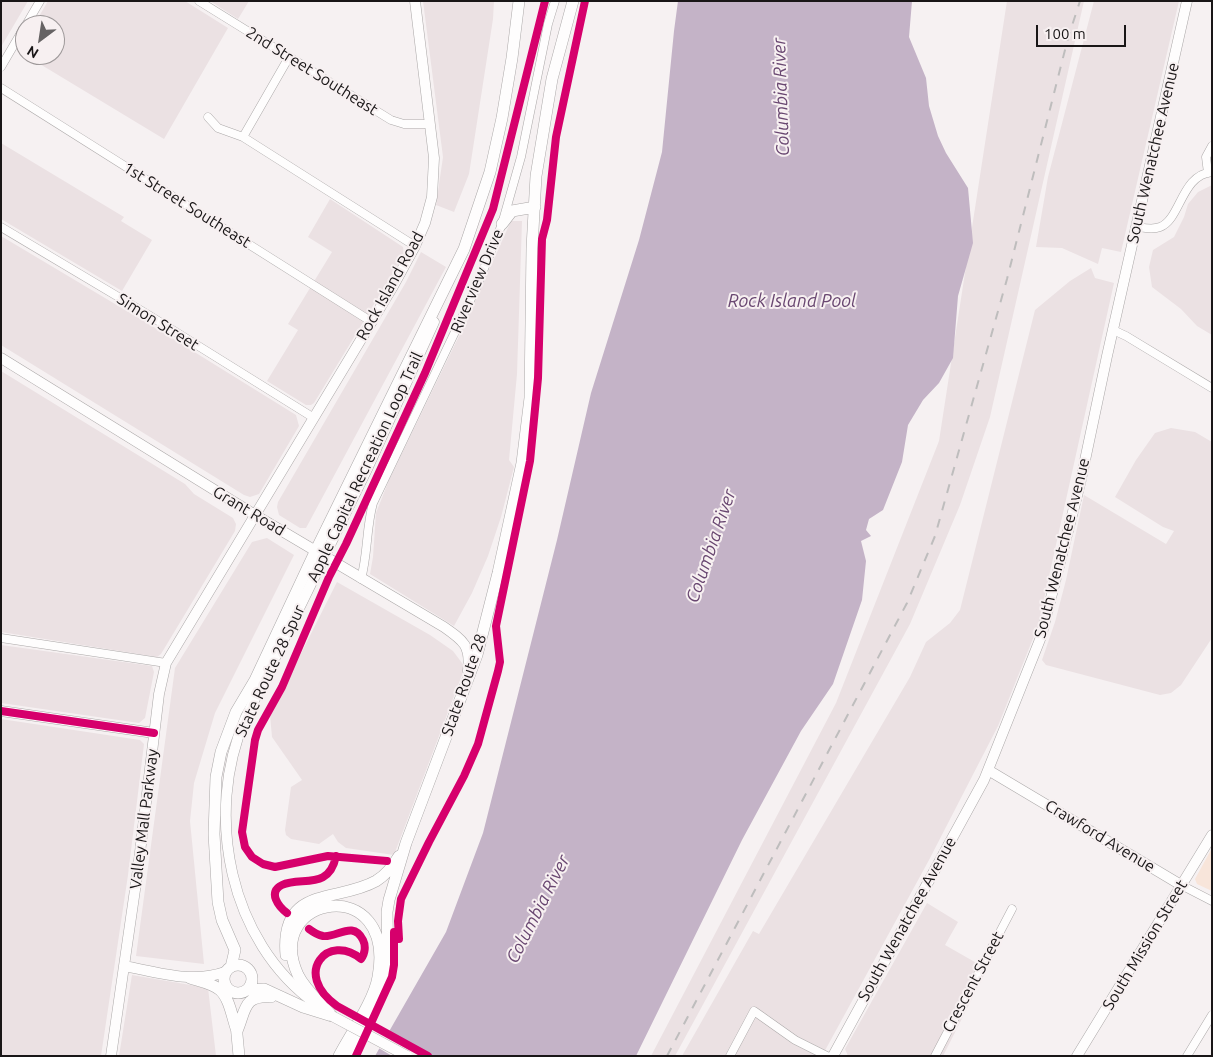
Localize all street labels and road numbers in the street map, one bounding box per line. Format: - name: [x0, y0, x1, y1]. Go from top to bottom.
- street label: 2nd Street Southeast: [242, 23, 382, 119]
- street label: South Wenatchee Avenue: [1123, 61, 1183, 245]
- street label: 1st Street Southeast: [120, 158, 254, 252]
- street label: Riverview Drive: [446, 226, 508, 336]
- street label: Rock Island Road: [352, 228, 428, 344]
- street label: Simon Street: [114, 289, 202, 355]
- street label: Apple Capital Recreation Loop Trail: [303, 349, 427, 585]
- street label: South Wenatchee Avenue: [1030, 456, 1094, 640]
- street label: Grant Road: [209, 482, 289, 540]
- street label: State Route 28 Spur: [231, 602, 309, 740]
- street label: State Route 28: [438, 631, 490, 739]
- street label: Valley Mall Parkway: [126, 748, 162, 890]
- street label: Crawford Avenue: [1042, 796, 1158, 876]
- street label: South Wenatchee Avenue: [854, 834, 960, 1004]
- street label: South Mission Street: [1099, 876, 1191, 1014]
- street label: Crescent Street: [938, 928, 1008, 1036]

